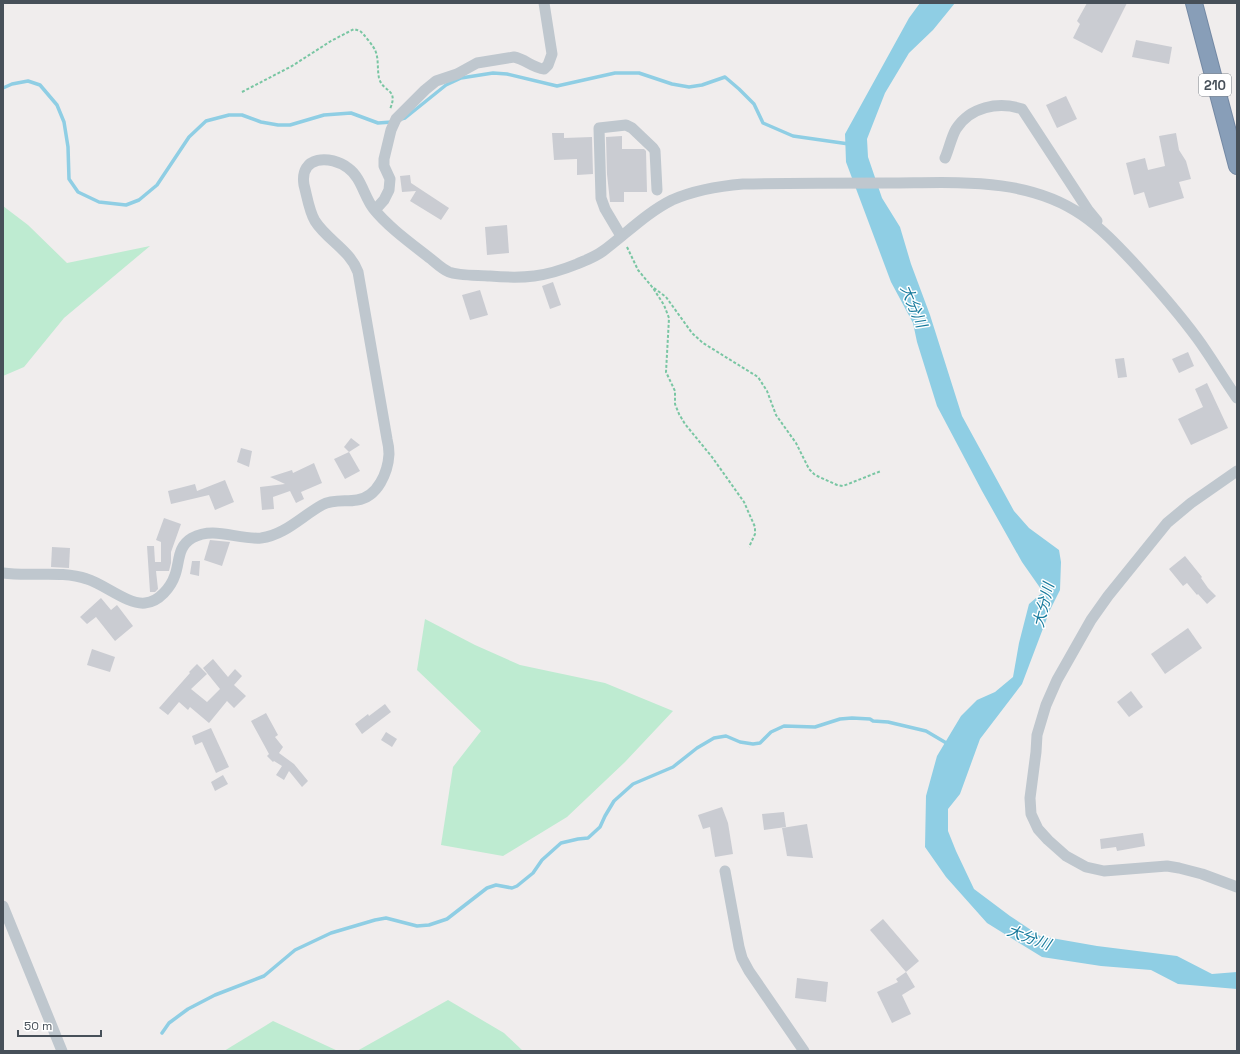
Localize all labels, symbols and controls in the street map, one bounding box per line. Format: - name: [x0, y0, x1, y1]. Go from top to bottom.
- road number: 210: [1199, 74, 1231, 96]
- water label: 大分川: [896, 282, 932, 332]
- water label: 大分川: [1028, 579, 1058, 629]
- water label: 大分川: [1005, 920, 1055, 954]
- scale bar: [18, 1012, 101, 1038]
- text: 50 m: [24, 1018, 52, 1034]

